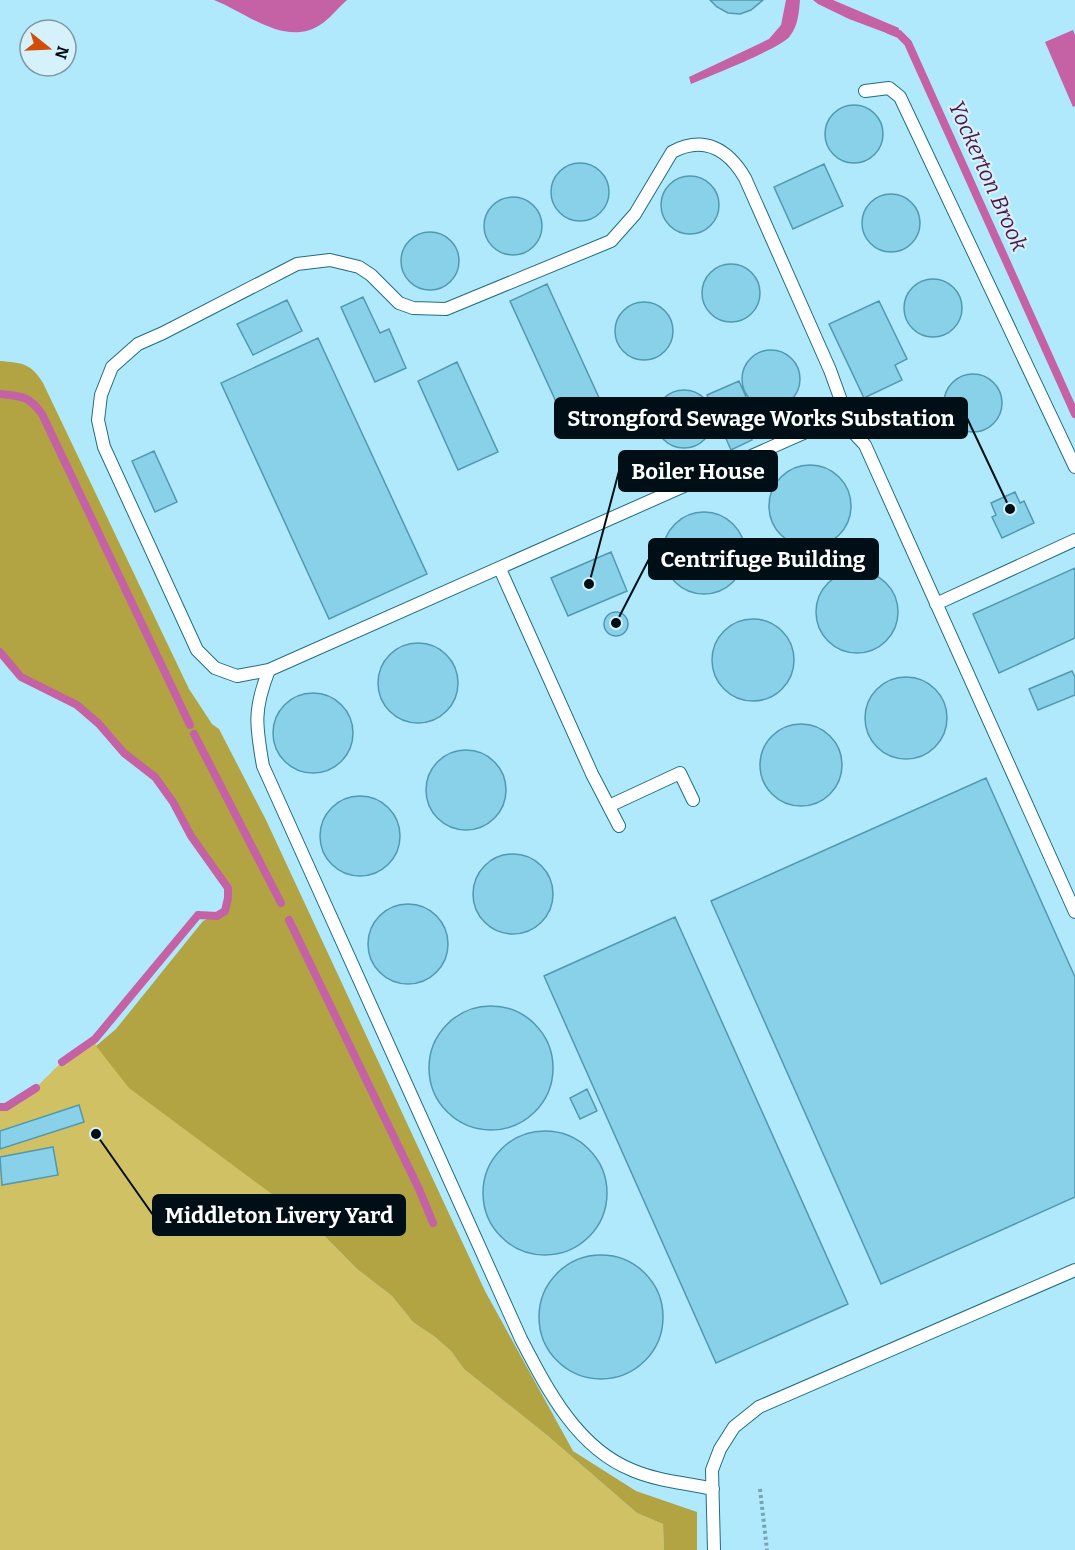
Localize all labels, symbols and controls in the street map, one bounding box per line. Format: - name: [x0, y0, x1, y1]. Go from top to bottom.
- north arrow: [18, 18, 78, 78]
- text: N: [51, 44, 73, 61]
- water label: Yockerton Brook: [943, 97, 1034, 256]
- callout: Strongford Sewage Works Substation: [555, 398, 967, 438]
- text: Strongford Sewage Works Substation: [567, 405, 955, 432]
- callout: Boiler House: [619, 451, 777, 491]
- text: Boiler House: [631, 458, 765, 485]
- callout: Centrifuge Building: [649, 539, 878, 579]
- text: Centrifuge Building: [661, 546, 866, 573]
- callout: Middleton Livery Yard: [153, 1195, 405, 1235]
- text: Middleton Livery Yard: [165, 1202, 393, 1229]

